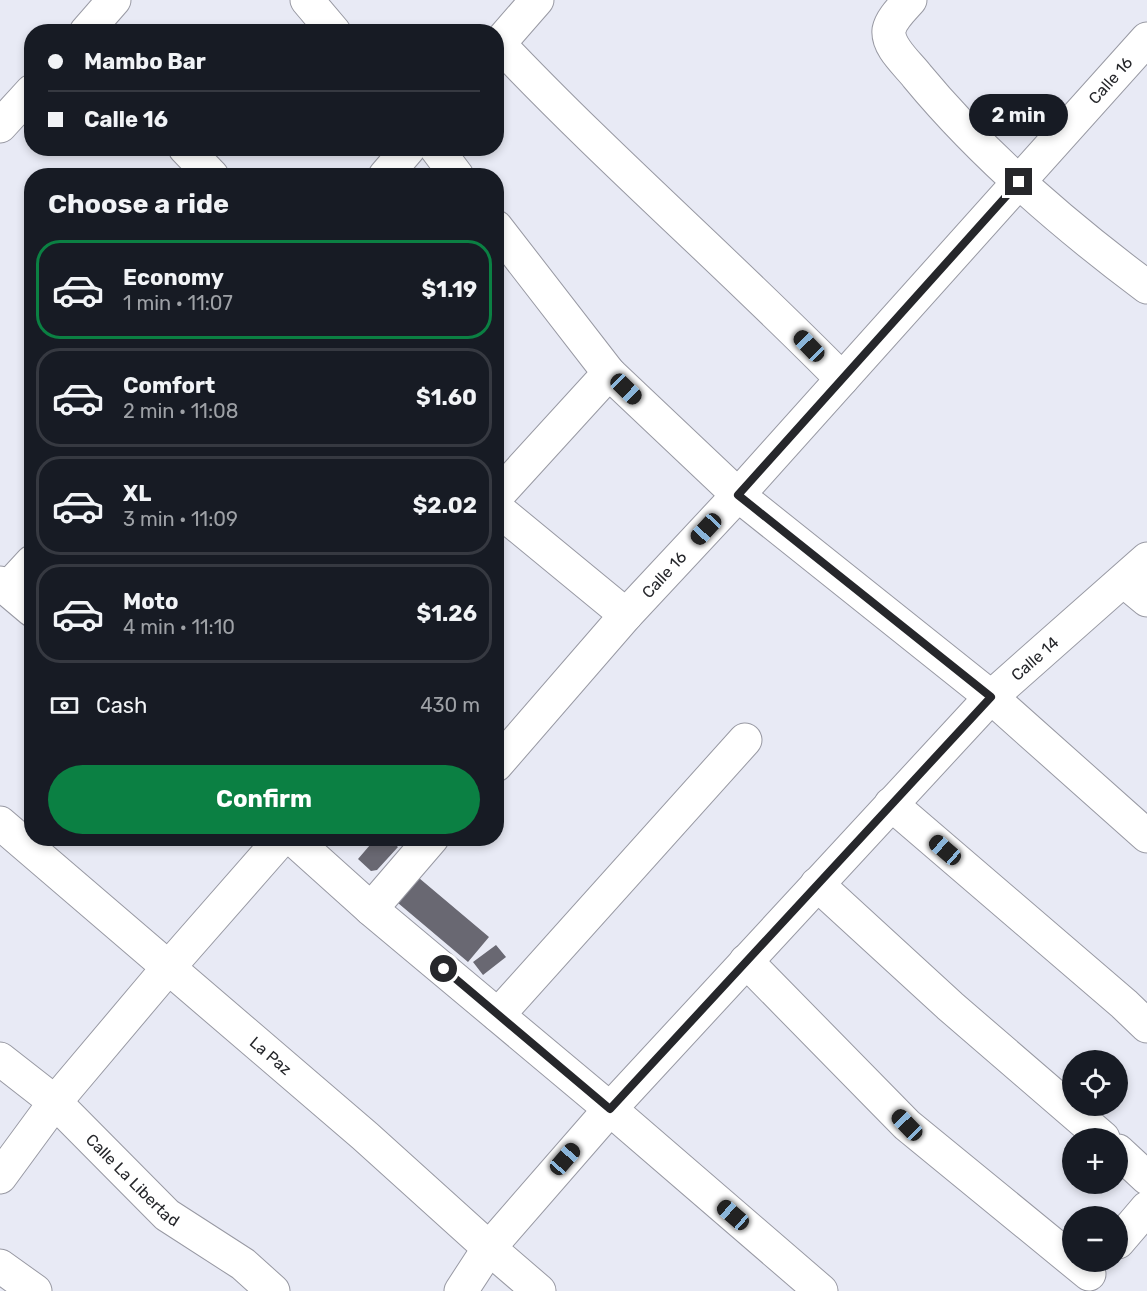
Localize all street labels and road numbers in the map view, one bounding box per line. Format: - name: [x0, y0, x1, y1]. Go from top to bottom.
- street label: Calle 16: [1085, 53, 1137, 108]
- street label: Calle 16: [638, 547, 691, 602]
- street label: Calle 14: [1007, 633, 1063, 685]
- street label: La Paz: [246, 1033, 295, 1079]
- street label: Calle La Libertad: [82, 1130, 183, 1231]

